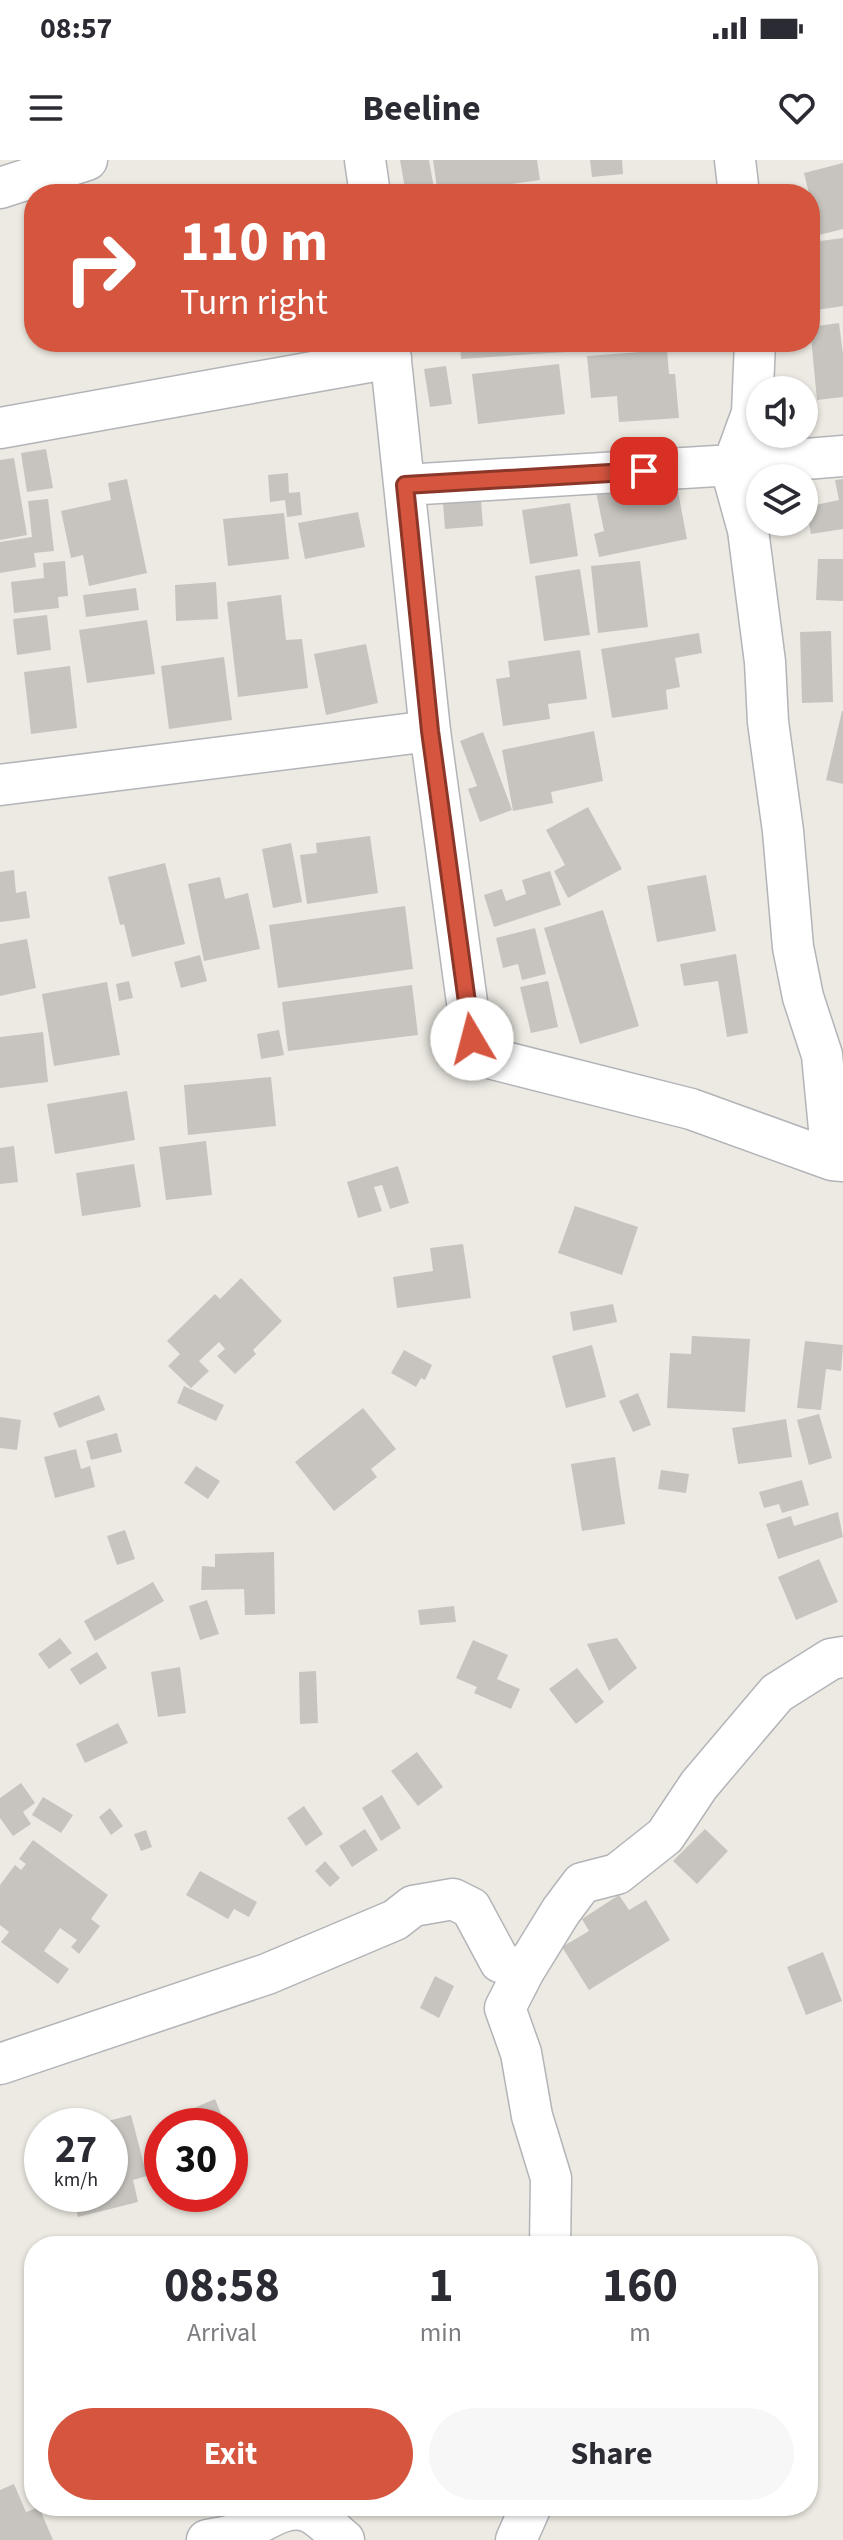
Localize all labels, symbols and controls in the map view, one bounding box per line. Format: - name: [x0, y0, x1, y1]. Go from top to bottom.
- text: 08:57: [40, 7, 112, 50]
- text: Beeline: [362, 83, 481, 134]
- icon: menu: [24, 86, 68, 130]
- icon: heart: [775, 86, 819, 130]
- text: 110 m: [180, 203, 328, 282]
- icon: right: [48, 216, 152, 320]
- text: Turn right: [180, 277, 328, 328]
- map controls: [746, 376, 818, 536]
- button: sound: [746, 376, 818, 448]
- pin: [610, 437, 678, 505]
- icon: arrive: [622, 449, 666, 493]
- button: layers: [746, 464, 818, 536]
- position arrow: [430, 997, 514, 1081]
- speed limit sign: 30: [144, 2108, 248, 2212]
- text: 27: [55, 2121, 97, 2178]
- text: km/h: [54, 2166, 98, 2194]
- text: 08:58: [164, 2252, 280, 2320]
- text: 1: [428, 2252, 454, 2320]
- text: 160: [602, 2252, 678, 2320]
- text: Arrival: [187, 2314, 257, 2351]
- text: min: [420, 2314, 462, 2351]
- text: m: [629, 2314, 651, 2351]
- button: Exit: [48, 2408, 413, 2500]
- button: Share: [429, 2408, 794, 2500]

